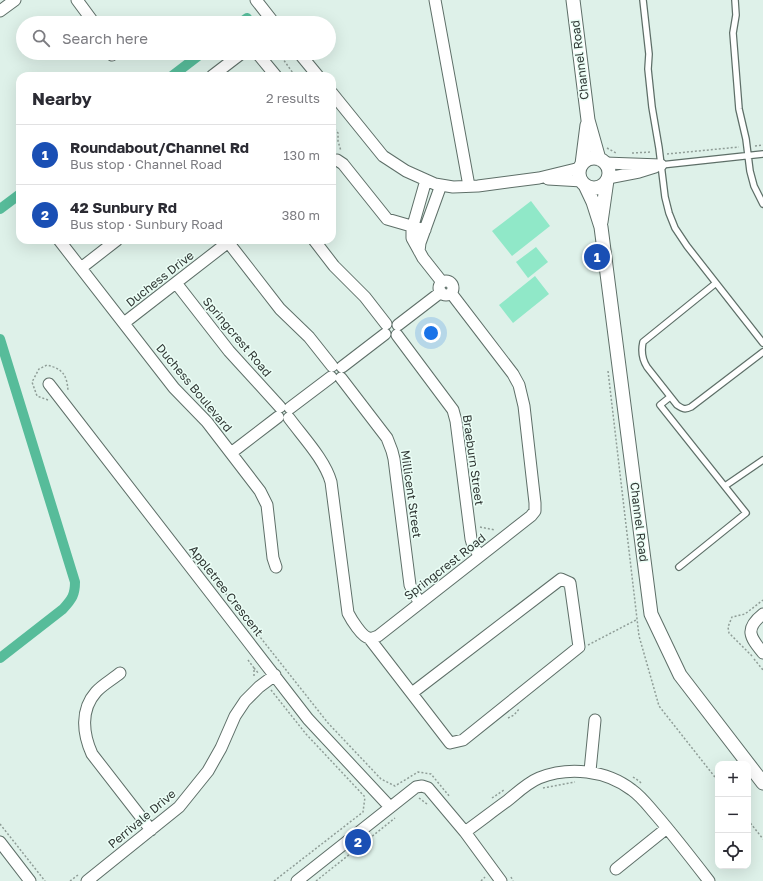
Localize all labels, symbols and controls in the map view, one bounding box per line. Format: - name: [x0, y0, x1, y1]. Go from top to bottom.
- search box: [16, 16, 336, 60]
- street label: Channel Road: [567, 19, 592, 101]
- icon: search: [30, 27, 52, 49]
- text: Search here: [62, 29, 148, 47]
- text: Nearby: [32, 88, 92, 109]
- text: 2 results: [266, 90, 320, 106]
- text: Roundabout/Channel Rd: [70, 138, 249, 156]
- text: 1: [42, 147, 48, 163]
- text: 130 m: [283, 147, 320, 163]
- text: Bus stop · Channel Road: [70, 156, 222, 172]
- text: 42 Sunbury Rd: [70, 198, 177, 216]
- text: 2: [41, 207, 49, 223]
- text: 380 m: [282, 207, 320, 223]
- text: Bus stop · Sunbury Road: [70, 216, 223, 232]
- pin: 1: [584, 242, 610, 272]
- street label: Duchess Drive: [123, 247, 197, 310]
- street label: Springcrest Road: [200, 294, 275, 380]
- your location: [421, 323, 441, 343]
- street label: Duchess Boulevard: [153, 341, 236, 435]
- street label: Braeburn Street: [460, 414, 487, 507]
- street label: Millicent Street: [398, 449, 425, 539]
- street label: Channel Road: [627, 481, 652, 563]
- street label: Springcrest Road: [401, 530, 488, 603]
- street label: Appletree Crescent: [186, 542, 267, 639]
- map controls: [715, 761, 751, 869]
- button: +: [715, 761, 751, 797]
- street label: Perrivale Drive: [105, 786, 179, 851]
- button: −: [715, 797, 751, 833]
- pin: 2: [345, 827, 371, 857]
- button: locate: [715, 833, 751, 869]

